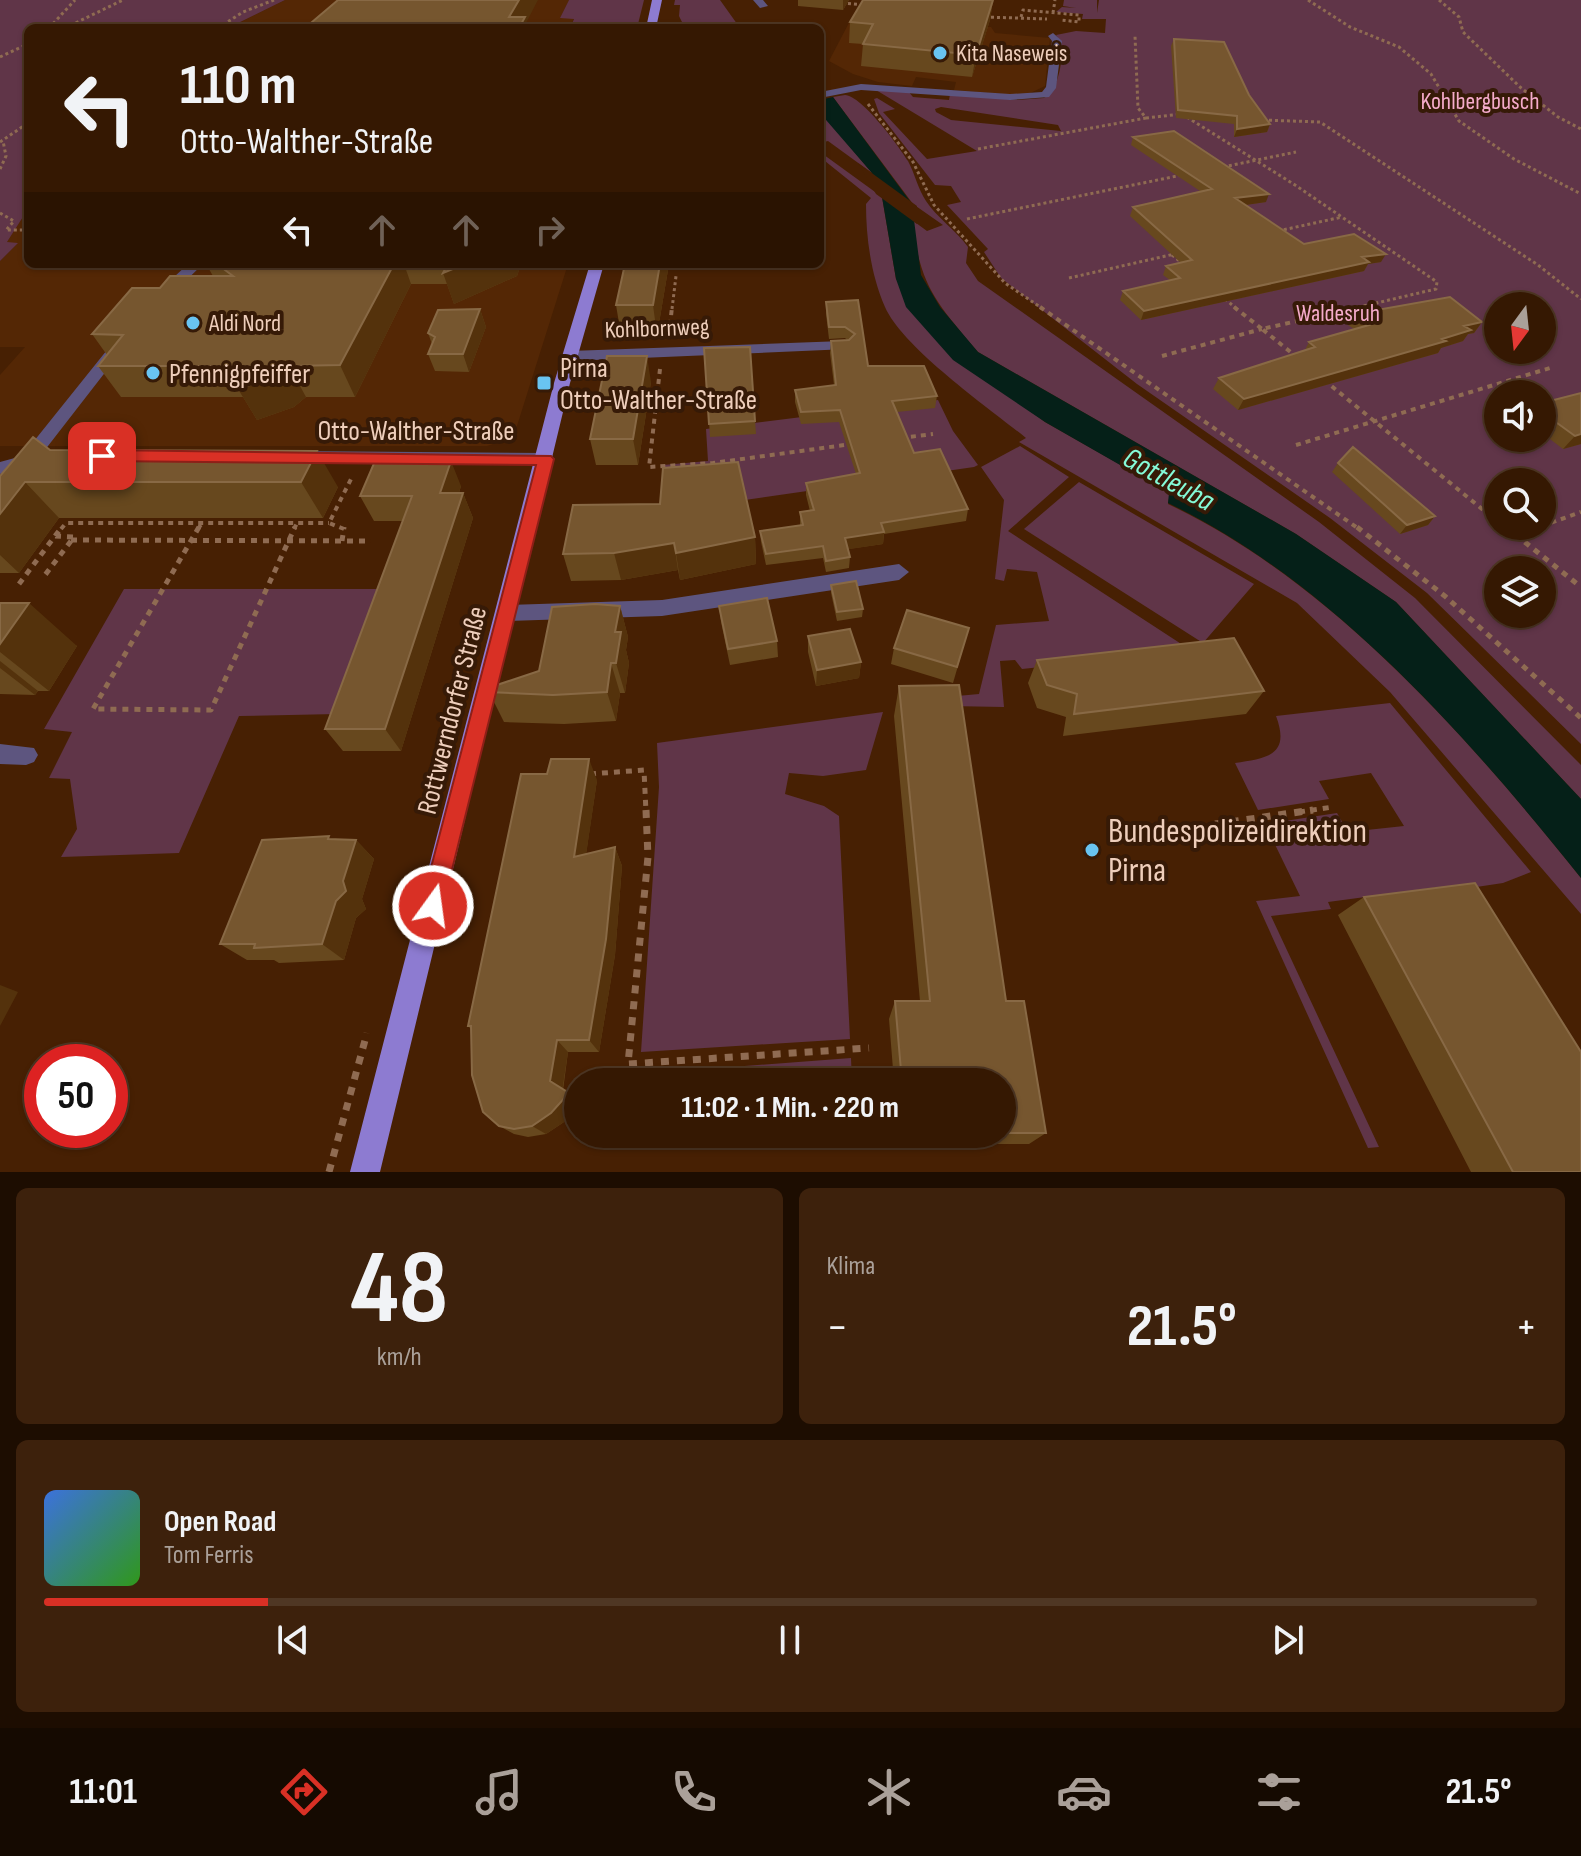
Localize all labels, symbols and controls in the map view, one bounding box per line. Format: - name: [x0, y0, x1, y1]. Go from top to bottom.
- place label: Kita Naseweis: [956, 39, 1067, 68]
- marker: Kita Naseweis: [931, 44, 949, 62]
- text: 110 m: [180, 53, 296, 120]
- icon: left: [48, 56, 152, 160]
- park label: Kohlbergbusch: [1420, 87, 1540, 116]
- text: Otto-Walther-Straße: [180, 121, 433, 164]
- icon: left: [276, 208, 320, 252]
- icon: ahead: [360, 208, 404, 252]
- icon: ahead: [444, 208, 488, 252]
- icon: right: [528, 208, 572, 252]
- north arrow: [1484, 292, 1556, 364]
- map controls: [1484, 292, 1556, 628]
- park label: Waldesruh: [1296, 299, 1380, 328]
- place label: Aldi Nord: [208, 309, 281, 338]
- street label: Kohlbornweg: [604, 312, 710, 345]
- marker: Aldi Nord: [184, 314, 202, 332]
- place label: Pirna Otto-Walther-Straße: [560, 352, 757, 417]
- place label: Pfennigpfeiffer: [169, 358, 310, 391]
- marker: Pfennigpfeiffer: [144, 364, 162, 382]
- marker: Pirna Otto-Walther-Straße: [535, 374, 553, 392]
- button: sound: [1484, 380, 1556, 452]
- street label: Otto-Walther-Straße: [318, 415, 514, 448]
- pin: [68, 422, 136, 490]
- icon: arrive: [80, 434, 124, 478]
- water label: Gottleuba: [1117, 440, 1220, 520]
- button: search: [1484, 468, 1556, 540]
- button: layers: [1484, 556, 1556, 628]
- street label: Rottwerndorfer Straße: [411, 603, 494, 818]
- place label: Bundespolizeidirektion Pirna: [1108, 811, 1367, 891]
- marker: Bundespolizeidirektion Pirna: [1083, 841, 1101, 859]
- position arrow: [391, 864, 475, 948]
- speed limit sign: 50: [24, 1044, 128, 1148]
- text: 11:02 · 1 Min. · 220 m: [681, 1090, 899, 1126]
- text: 48: [350, 1227, 448, 1352]
- text: Klima: [827, 1251, 875, 1282]
- text: 21.5°: [1127, 1291, 1237, 1363]
- text: −: [827, 1301, 848, 1354]
- text: +: [1515, 1301, 1537, 1354]
- text: km/h: [377, 1342, 422, 1373]
- text: Open Road: [164, 1504, 276, 1540]
- text: Tom Ferris: [164, 1540, 254, 1571]
- icon: previous: [271, 1618, 315, 1662]
- icon: pause: [768, 1618, 812, 1662]
- icon: next: [1266, 1618, 1310, 1662]
- icon: directions: [276, 1764, 332, 1820]
- icon: music: [471, 1764, 527, 1820]
- icon: phone: [666, 1764, 722, 1820]
- icon: climate: [861, 1764, 917, 1820]
- icon: car: [1056, 1764, 1112, 1820]
- icon: filters: [1251, 1764, 1307, 1820]
- text: 11:01: [69, 1771, 137, 1814]
- text: 21.5°: [1445, 1771, 1512, 1814]

